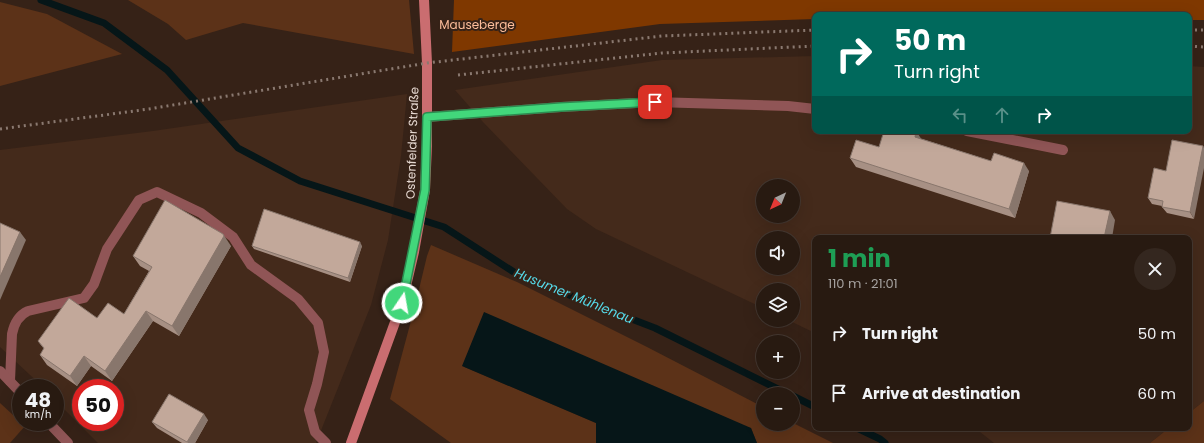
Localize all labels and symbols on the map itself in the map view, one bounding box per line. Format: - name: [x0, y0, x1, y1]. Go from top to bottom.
- park label: Mauseberge: [439, 16, 515, 33]
- pin: [638, 85, 672, 119]
- street label: Ostenfelder Straße: [402, 87, 422, 199]
- north arrow: [756, 179, 800, 223]
- water label: Husumer Mühlenau: [512, 263, 636, 329]
- position arrow: [381, 282, 423, 324]
- speed limit sign: 50: [72, 379, 124, 431]

